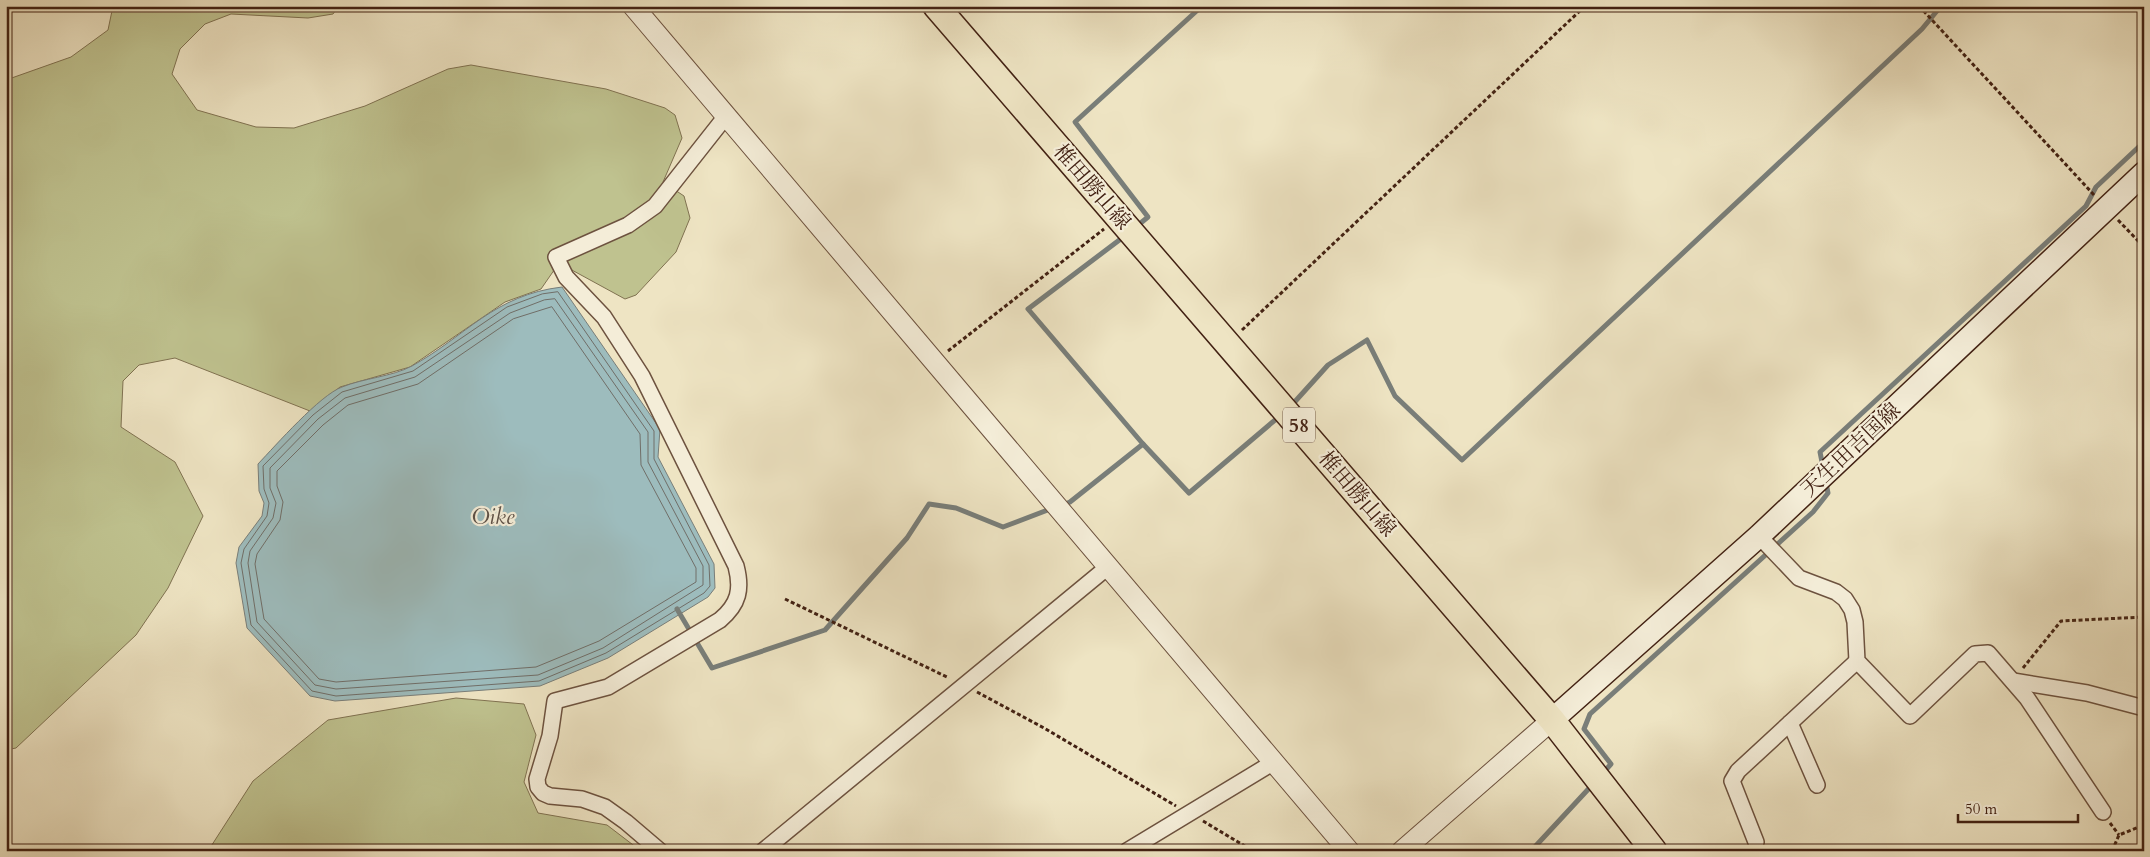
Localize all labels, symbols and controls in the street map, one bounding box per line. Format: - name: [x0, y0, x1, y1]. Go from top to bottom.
- street label: 椎田勝山線: [1047, 138, 1137, 236]
- street label: 天生田吉国線: [1795, 396, 1907, 504]
- road number: 58: [1283, 408, 1315, 442]
- street label: 椎田勝山線: [1312, 445, 1402, 543]
- water label: Oike: [472, 502, 515, 532]
- scale bar: [1958, 792, 2078, 824]
- text: 50 m: [1965, 799, 1997, 819]

